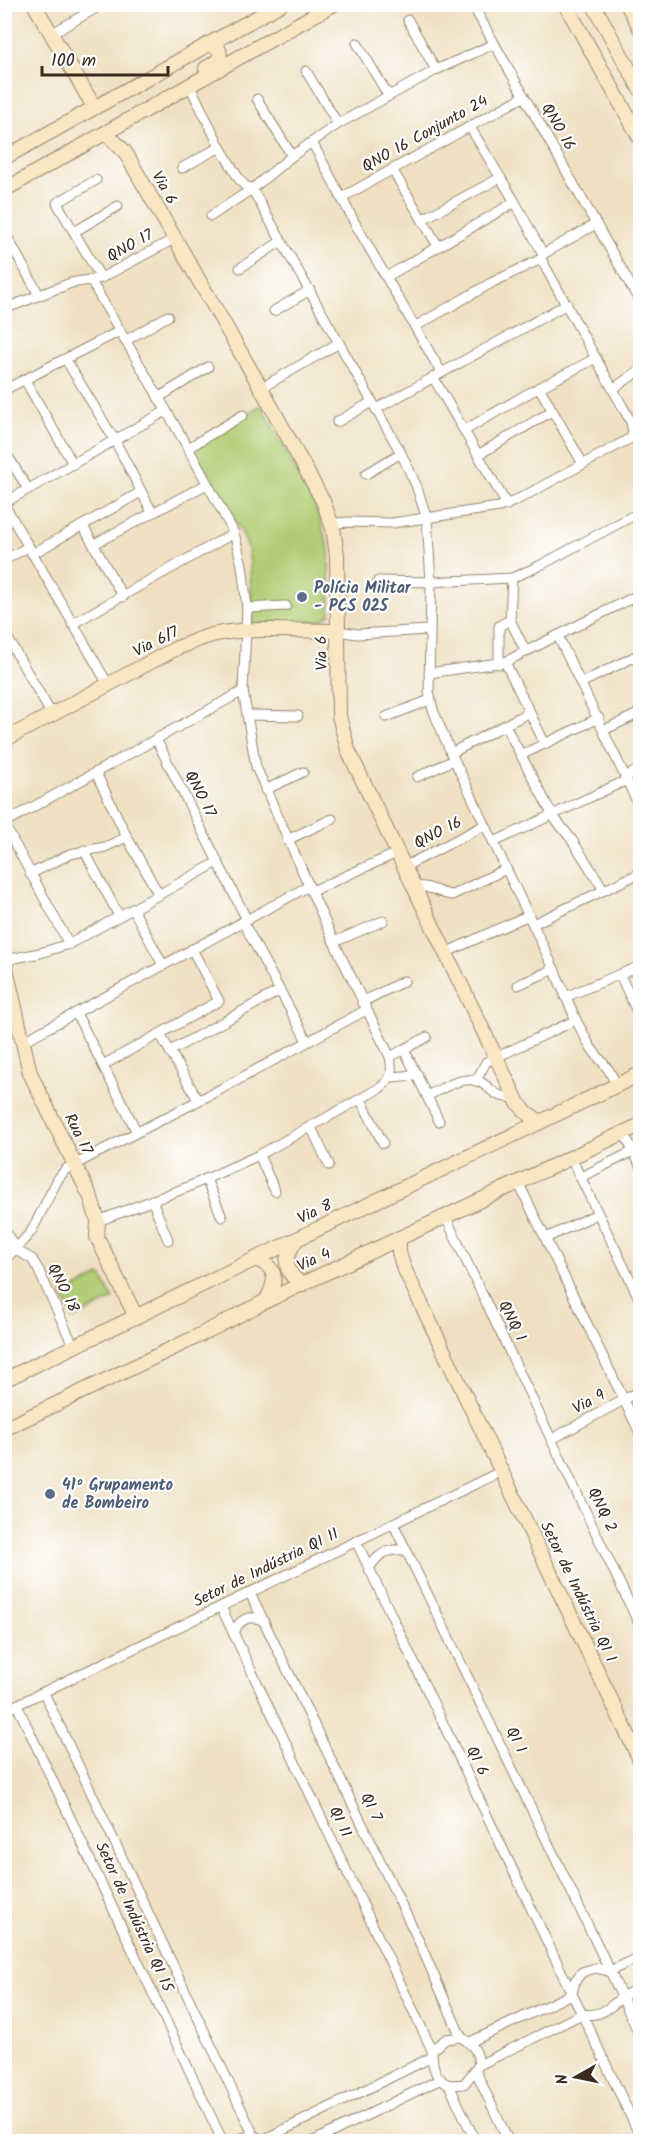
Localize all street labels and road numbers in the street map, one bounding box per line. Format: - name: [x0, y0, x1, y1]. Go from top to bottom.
- street label: QNO 16 Conjunto 24: [357, 89, 493, 179]
- street label: QNO 16: [534, 99, 582, 155]
- street label: Via 6: [145, 167, 183, 209]
- street label: QNO 17: [102, 223, 158, 269]
- street label: Via 6/7: [129, 620, 184, 664]
- street label: Via 6: [309, 635, 335, 671]
- street label: QNO 17: [178, 766, 223, 822]
- street label: QNO 16: [410, 810, 466, 856]
- street label: Rua 17: [57, 1109, 99, 1160]
- street label: Via 8: [293, 1193, 337, 1231]
- street label: Via 4: [293, 1241, 335, 1279]
- street label: QNO 18: [40, 1259, 86, 1317]
- street label: QNQ 1: [491, 1296, 533, 1346]
- street label: Via 9: [568, 1383, 610, 1421]
- street label: QNQ 2: [581, 1483, 623, 1537]
- street label: Setor de Indústria QI 1: [533, 1517, 623, 1667]
- street label: Setor de Indústria QI 11: [189, 1522, 343, 1614]
- street label: QI 1: [499, 1723, 533, 1757]
- street label: QI 6: [459, 1742, 495, 1780]
- street label: QI 7: [353, 1788, 389, 1826]
- street label: QI 11: [322, 1802, 358, 1842]
- street label: Setor de Indústria QI 15: [88, 1838, 180, 1997]

